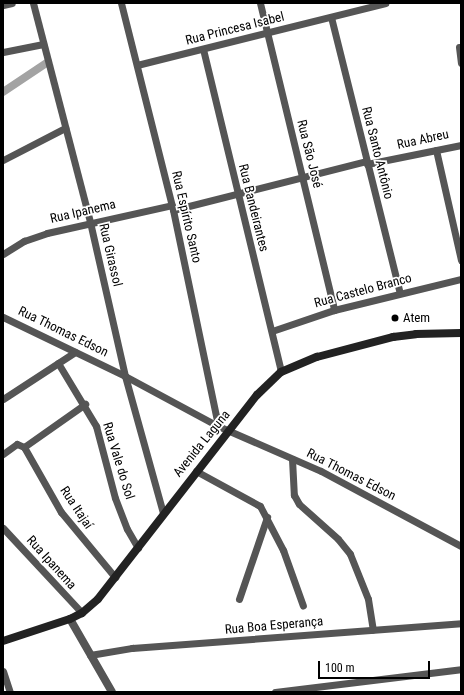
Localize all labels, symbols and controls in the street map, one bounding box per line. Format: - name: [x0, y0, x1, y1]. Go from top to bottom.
- street label: Rua Princesa Isabel: [184, 9, 286, 49]
- street label: Rua Santo Antônio: [358, 105, 396, 201]
- street label: Rua São José: [293, 118, 325, 190]
- street label: Rua Abreu: [396, 127, 450, 153]
- street label: Rua Bandeirantes: [235, 163, 271, 253]
- street label: Rua Espírito Santo: [168, 169, 204, 265]
- street label: Rua Ipanema: [49, 197, 117, 227]
- street label: Rua Girassol: [95, 222, 125, 288]
- street label: Rua Castelo Branco: [313, 270, 413, 312]
- street label: Rua Thomas Edson: [15, 303, 111, 361]
- place label: Atem: [403, 310, 430, 326]
- marker: Atem: [390, 313, 400, 323]
- street label: Avenida Laguna: [170, 407, 234, 481]
- street label: Rua Vale do Sol: [99, 421, 137, 501]
- street label: Rua Thomas Edson: [304, 446, 398, 504]
- street label: Rua Itajaí: [56, 484, 96, 532]
- street label: Rua Ipanema: [23, 533, 79, 593]
- street label: Rua Boa Esperança: [224, 614, 324, 638]
- scale bar: [320, 653, 432, 679]
- text: 100 m: [325, 661, 355, 675]

